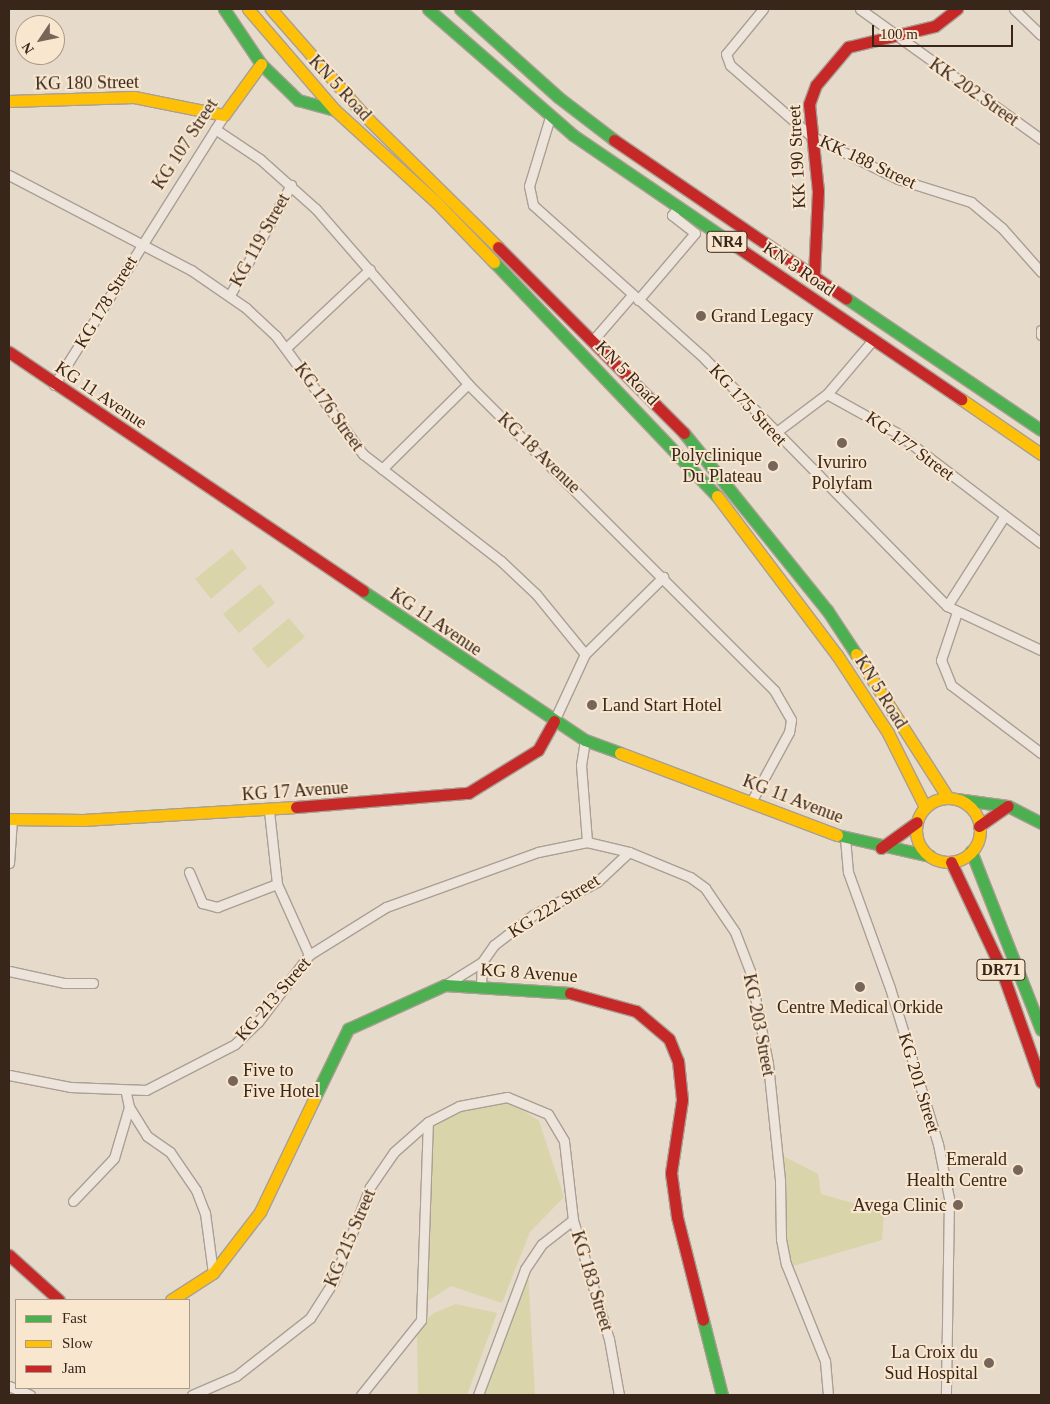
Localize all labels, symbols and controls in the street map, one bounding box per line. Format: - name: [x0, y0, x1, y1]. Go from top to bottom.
- north arrow: [15, 15, 65, 65]
- scale bar: [875, 15, 1016, 47]
- text: 100 m: [880, 26, 918, 42]
- text: N: [19, 40, 37, 56]
- street label: KN 5 Road: [304, 51, 376, 125]
- street label: KK 202 Street: [925, 53, 1023, 131]
- street label: KG 180 Street: [35, 71, 139, 95]
- street label: KG 107 Street: [148, 95, 222, 193]
- street label: KK 190 Street: [783, 105, 811, 209]
- street label: KK 188 Street: [816, 130, 920, 194]
- street label: KG 119 Street: [226, 190, 294, 290]
- road number: NR4: [706, 228, 748, 256]
- street label: KN 3 Road: [759, 237, 839, 301]
- street label: KG 178 Street: [70, 252, 142, 352]
- place label: Grand Legacy: [711, 305, 813, 327]
- marker: Grand Legacy: [695, 310, 707, 322]
- street label: KN 5 Road: [591, 336, 663, 410]
- street label: KG 11 Avenue: [51, 356, 151, 434]
- street label: KG 176 Street: [290, 359, 368, 455]
- street label: KG 175 Street: [705, 360, 791, 450]
- street label: KG 177 Street: [862, 407, 958, 485]
- street label: KG 18 Avenue: [493, 408, 585, 498]
- marker: Ivuriro Polyfam: [835, 436, 849, 450]
- place label: Polyclinique Du Plateau: [671, 445, 762, 488]
- place label: Ivuriro Polyfam: [812, 452, 872, 494]
- marker: Polyclinique Du Plateau: [766, 459, 780, 473]
- street label: KG 11 Avenue: [386, 583, 486, 661]
- street label: KN 5 Road: [850, 652, 912, 732]
- place label: Land Start Hotel: [602, 694, 722, 716]
- marker: Land Start Hotel: [586, 699, 598, 711]
- street label: KG 11 Avenue: [739, 770, 847, 828]
- street label: KG 17 Avenue: [241, 776, 349, 806]
- street label: KG 222 Street: [504, 869, 604, 943]
- street label: KG 213 Street: [231, 953, 315, 1045]
- road number: DR71: [976, 956, 1026, 984]
- street label: KG 8 Avenue: [479, 959, 579, 987]
- street label: KG 203 Street: [738, 972, 780, 1078]
- marker: Centre Medical Orkide: [853, 980, 867, 994]
- place label: Centre Medical Orkide: [777, 996, 943, 1018]
- street label: KG 201 Street: [893, 1030, 945, 1136]
- place label: Five to Five Hotel: [243, 1060, 319, 1102]
- marker: Five to Five Hotel: [227, 1075, 239, 1087]
- place label: Emerald Health Centre: [907, 1149, 1007, 1192]
- marker: Emerald Health Centre: [1011, 1163, 1025, 1177]
- street label: KG 215 Street: [320, 1186, 380, 1290]
- place label: Avega Clinic: [853, 1194, 947, 1216]
- marker: Avega Clinic: [951, 1198, 965, 1212]
- street label: KG 183 Street: [566, 1228, 618, 1334]
- legend: [15, 1299, 190, 1389]
- text: Fast: [62, 1310, 87, 1326]
- text: Slow: [62, 1335, 93, 1351]
- place label: La Croix du Sud Hospital: [884, 1342, 978, 1385]
- marker: La Croix du Sud Hospital: [982, 1356, 996, 1370]
- text: Jam: [62, 1360, 86, 1376]

